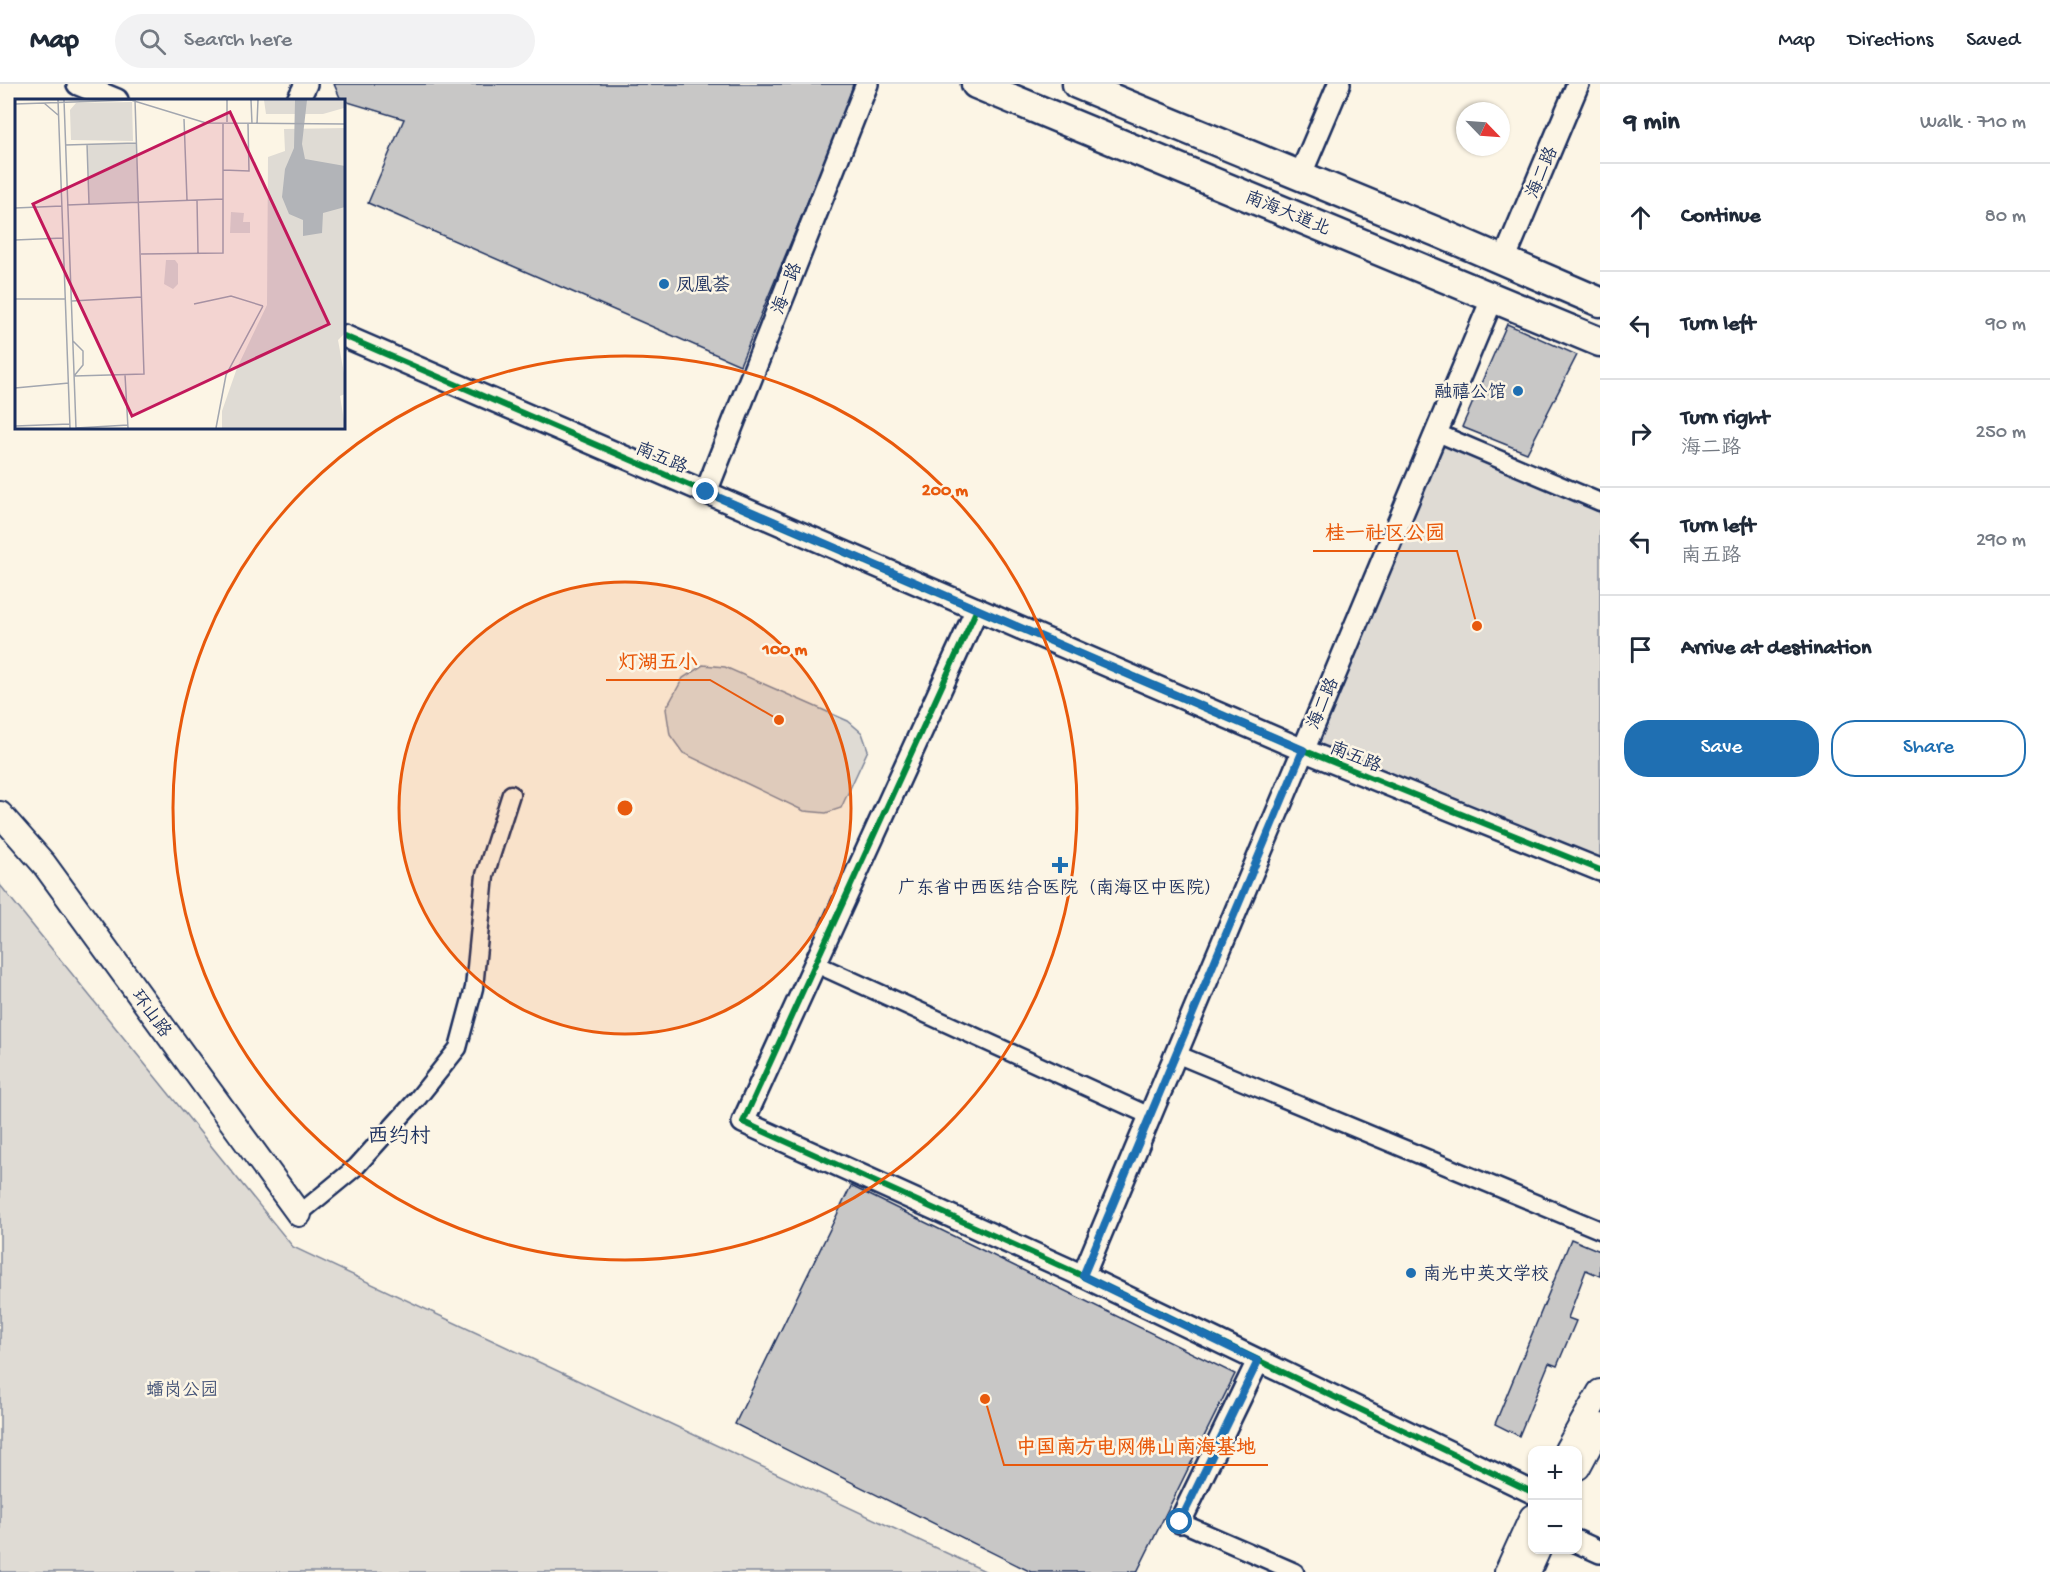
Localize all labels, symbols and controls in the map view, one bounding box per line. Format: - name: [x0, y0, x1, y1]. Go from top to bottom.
- search box: [115, 14, 535, 68]
- text: Map: [30, 25, 79, 58]
- icon: search: [136, 25, 169, 58]
- text: Search here: [184, 28, 292, 54]
- text: Map: [1778, 29, 1815, 54]
- text: Directions: [1848, 29, 1933, 54]
- text: Saved: [1966, 29, 2020, 54]
- inset map: [15, 99, 345, 429]
- north arrow: [1456, 102, 1510, 156]
- text: 9 min: [1624, 108, 1680, 139]
- text: Walk · 710 m: [1920, 112, 2026, 135]
- street label: 海二路: [1522, 144, 1564, 202]
- street label: 南海大道北: [1241, 187, 1333, 241]
- icon: ahead: [1624, 201, 1657, 234]
- text: Continue: [1681, 204, 1761, 230]
- text: 80 m: [1985, 206, 2026, 229]
- street label: 海一路: [768, 260, 808, 318]
- place label: 凤凰荟: [676, 275, 730, 297]
- marker: 凤凰荟: [657, 277, 671, 291]
- icon: left: [1624, 309, 1657, 342]
- text: Turn left: [1681, 312, 1755, 338]
- text: 90 m: [1986, 314, 2026, 337]
- place label: 融禧公馆: [1434, 382, 1506, 404]
- marker: 融禧公馆: [1511, 384, 1525, 398]
- text: Turn right: [1681, 406, 1769, 432]
- icon: right: [1624, 417, 1657, 450]
- text: 250 m: [1975, 422, 2026, 445]
- street label: 南五路: [632, 438, 690, 480]
- text: 海二路: [1681, 438, 1741, 461]
- route end: [692, 478, 718, 504]
- text: 200 m: [922, 481, 968, 502]
- callout: 桂一社区公园: [1313, 513, 1457, 551]
- text: Turn left: [1681, 514, 1755, 540]
- text: 桂一社区公园: [1325, 523, 1445, 547]
- icon: left: [1624, 525, 1657, 558]
- text: 290 m: [1976, 530, 2026, 553]
- text: 南五路: [1681, 546, 1741, 569]
- icon: arrive: [1624, 633, 1657, 666]
- text: Arrive at destination: [1681, 636, 1871, 662]
- text: 100 m: [762, 640, 808, 661]
- callout: 灯湖五小: [606, 642, 710, 680]
- text: 灯湖五小: [618, 652, 698, 676]
- street label: 海二路: [1303, 675, 1345, 733]
- button: Save: [1624, 720, 1819, 777]
- button: Share: [1831, 720, 2026, 777]
- street label: 南五路: [1326, 738, 1384, 778]
- centre of rings: [615, 798, 635, 818]
- marker: 广东省中西医结合医院（南海区中医院）: [1051, 856, 1069, 874]
- place label: 广东省中西医结合医院（南海区中医院）: [898, 878, 1222, 900]
- street label: 环山路: [126, 986, 175, 1042]
- district label: 西约村: [368, 1125, 431, 1151]
- place label: 南光中英文学校: [1423, 1264, 1549, 1286]
- marker: 南光中英文学校: [1404, 1266, 1418, 1280]
- park label: 𧒽岗公园: [146, 1380, 218, 1402]
- callout: 中国南方电网佛山南海基地: [1004, 1427, 1268, 1465]
- text: 中国南方电网佛山南海基地: [1016, 1436, 1256, 1461]
- map controls: [1528, 1446, 1582, 1554]
- button: +: [1528, 1446, 1582, 1500]
- button: −: [1528, 1500, 1582, 1554]
- route start: [1166, 1508, 1192, 1534]

